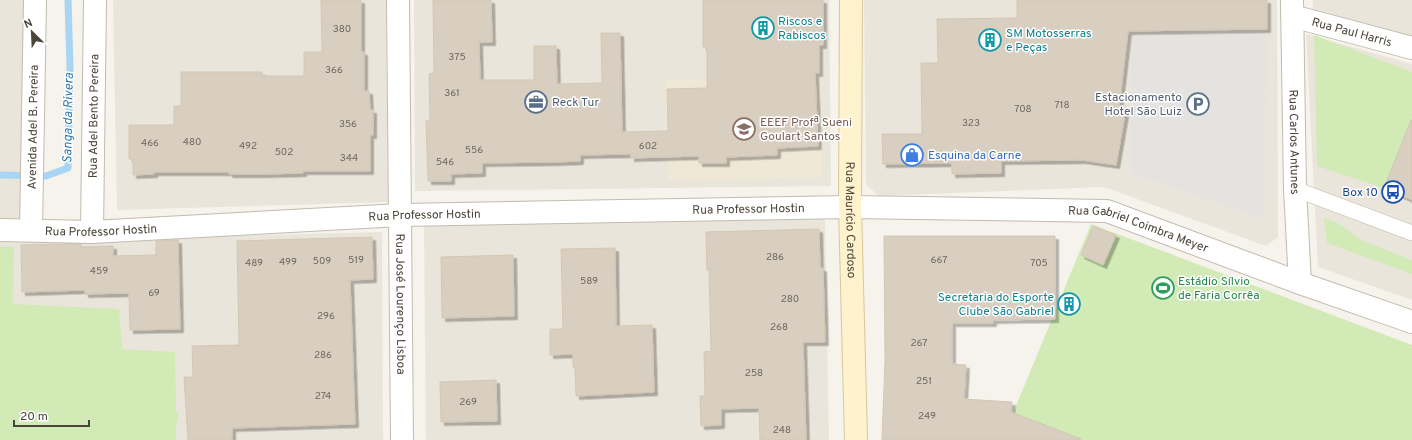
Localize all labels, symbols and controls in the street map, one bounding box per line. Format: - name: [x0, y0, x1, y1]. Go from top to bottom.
- north arrow: [12, 12, 52, 52]
- place label: Riscos e Rabiscos: [778, 14, 826, 44]
- building icon: Riscos e Rabiscos: [750, 15, 776, 41]
- street label: Rua Paul Harris: [1310, 15, 1394, 51]
- text: N: [22, 16, 35, 32]
- house number: 380: [333, 23, 351, 36]
- place label: SM Motosserras e Peças: [1006, 26, 1092, 56]
- building icon: SM Motosserras e Peças: [977, 27, 1003, 53]
- house number: 375: [448, 51, 466, 64]
- street label: Rua Adel Bento Pereira: [86, 54, 103, 178]
- street label: Avenida Adel B. Pereira: [25, 64, 43, 190]
- house number: 366: [325, 64, 343, 77]
- water label: Sanga da Rivera: [60, 72, 78, 164]
- house number: 361: [444, 87, 460, 100]
- office icon: Reck Tur: [523, 89, 549, 115]
- street label: Rua Carlos Antunes: [1284, 89, 1302, 195]
- place label: Estacionamento Hotel São Luiz: [1095, 90, 1182, 120]
- parking icon: Estacionamento Hotel São Luiz: [1185, 91, 1211, 117]
- place label: Reck Tur: [552, 95, 599, 111]
- house number: 718: [1054, 99, 1070, 112]
- house number: 708: [1014, 103, 1032, 116]
- place label: EEEF Profª Sueni Goulart Santos: [760, 115, 852, 145]
- school or university icon: EEEF Profª Sueni Goulart Santos: [731, 116, 757, 142]
- house number: 323: [962, 117, 980, 130]
- house number: 356: [339, 118, 357, 131]
- house number: 480: [183, 136, 201, 149]
- house number: 466: [141, 137, 159, 150]
- house number: 492: [239, 140, 257, 153]
- house number: 602: [639, 140, 657, 153]
- shop icon: Esquina da Carne: [899, 142, 925, 168]
- house number: 556: [465, 144, 483, 157]
- house number: 502: [275, 146, 293, 159]
- place label: Esquina da Carne: [928, 148, 1021, 164]
- house number: 344: [340, 152, 358, 165]
- house number: 546: [436, 156, 454, 169]
- street label: Rua Maurício Cardoso: [841, 162, 859, 279]
- bus stop icon: Box 10: [1380, 179, 1406, 205]
- place label: Box 10: [1342, 185, 1378, 201]
- street label: Rua Professor Hostin: [692, 201, 805, 219]
- street label: Rua Gabriel Coimbra Meyer: [1068, 203, 1211, 257]
- street label: Rua Professor Hostin: [368, 207, 481, 226]
- street label: Rua Professor Hostin: [45, 221, 158, 241]
- street label: Rua José Lourenço Lisboa: [391, 233, 408, 375]
- house number: 286: [766, 251, 784, 264]
- house number: 519: [348, 254, 364, 267]
- house number: 667: [931, 254, 947, 267]
- house number: 509: [313, 255, 331, 268]
- house number: 499: [279, 256, 297, 269]
- house number: 489: [245, 257, 263, 270]
- house number: 705: [1030, 257, 1048, 270]
- house number: 459: [90, 265, 108, 278]
- place label: Estádio Sílvio de Faria Corrêa: [1178, 274, 1260, 304]
- house number: 589: [580, 275, 598, 288]
- sports icon: Estádio Sílvio de Faria Corrêa: [1150, 275, 1176, 301]
- house number: 69: [148, 287, 160, 300]
- place label: Secretaria do Esporte Clube São Gabriel: [938, 290, 1054, 320]
- building icon: Secretaria do Esporte Clube São Gabriel: [1056, 291, 1082, 317]
- house number: 280: [781, 293, 799, 306]
- house number: 296: [317, 310, 335, 323]
- house number: 268: [770, 321, 788, 334]
- house number: 267: [910, 337, 928, 350]
- house number: 286: [314, 349, 332, 362]
- house number: 258: [745, 367, 763, 380]
- house number: 251: [916, 375, 932, 388]
- house number: 274: [315, 390, 331, 403]
- house number: 269: [459, 396, 477, 409]
- scale bar: [14, 402, 89, 428]
- text: 20 m: [20, 409, 48, 425]
- house number: 249: [918, 410, 936, 423]
- house number: 248: [773, 424, 791, 437]

